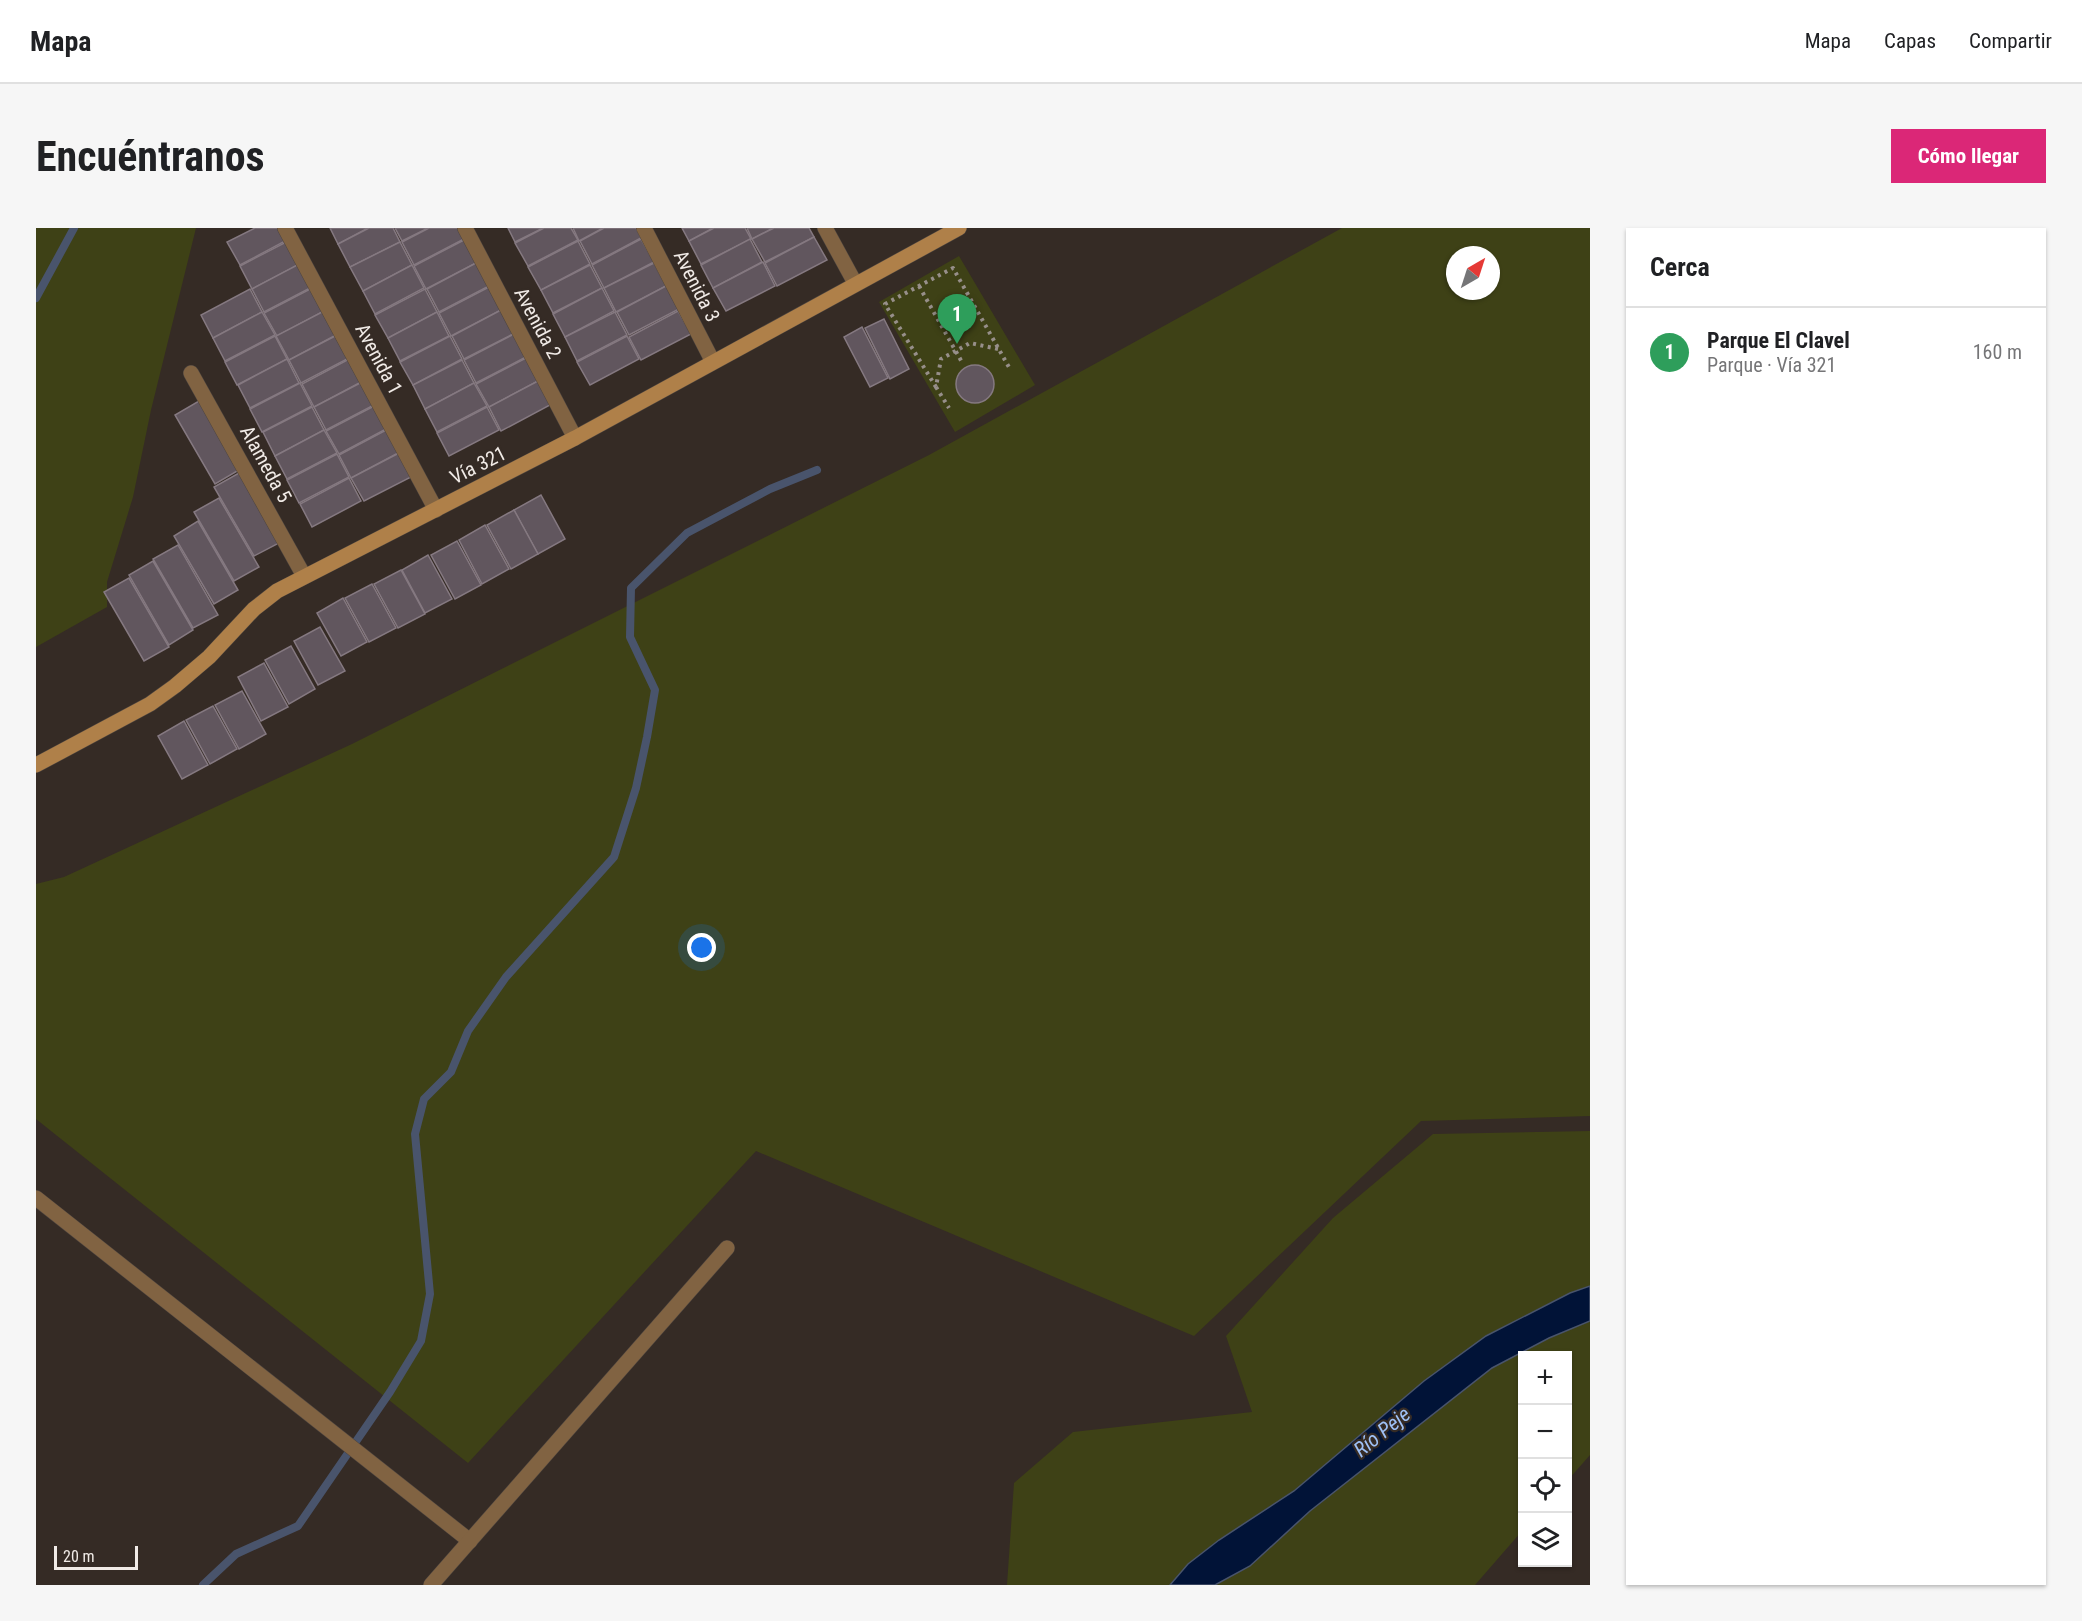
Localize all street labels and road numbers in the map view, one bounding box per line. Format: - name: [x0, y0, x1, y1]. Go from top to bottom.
- street label: Avenida 3: [669, 246, 725, 326]
- street label: Avenida 2: [509, 283, 567, 363]
- street label: Avenida 1: [350, 319, 408, 399]
- street label: Alameda 5: [235, 421, 297, 507]
- street label: Vía 321: [446, 441, 510, 489]

